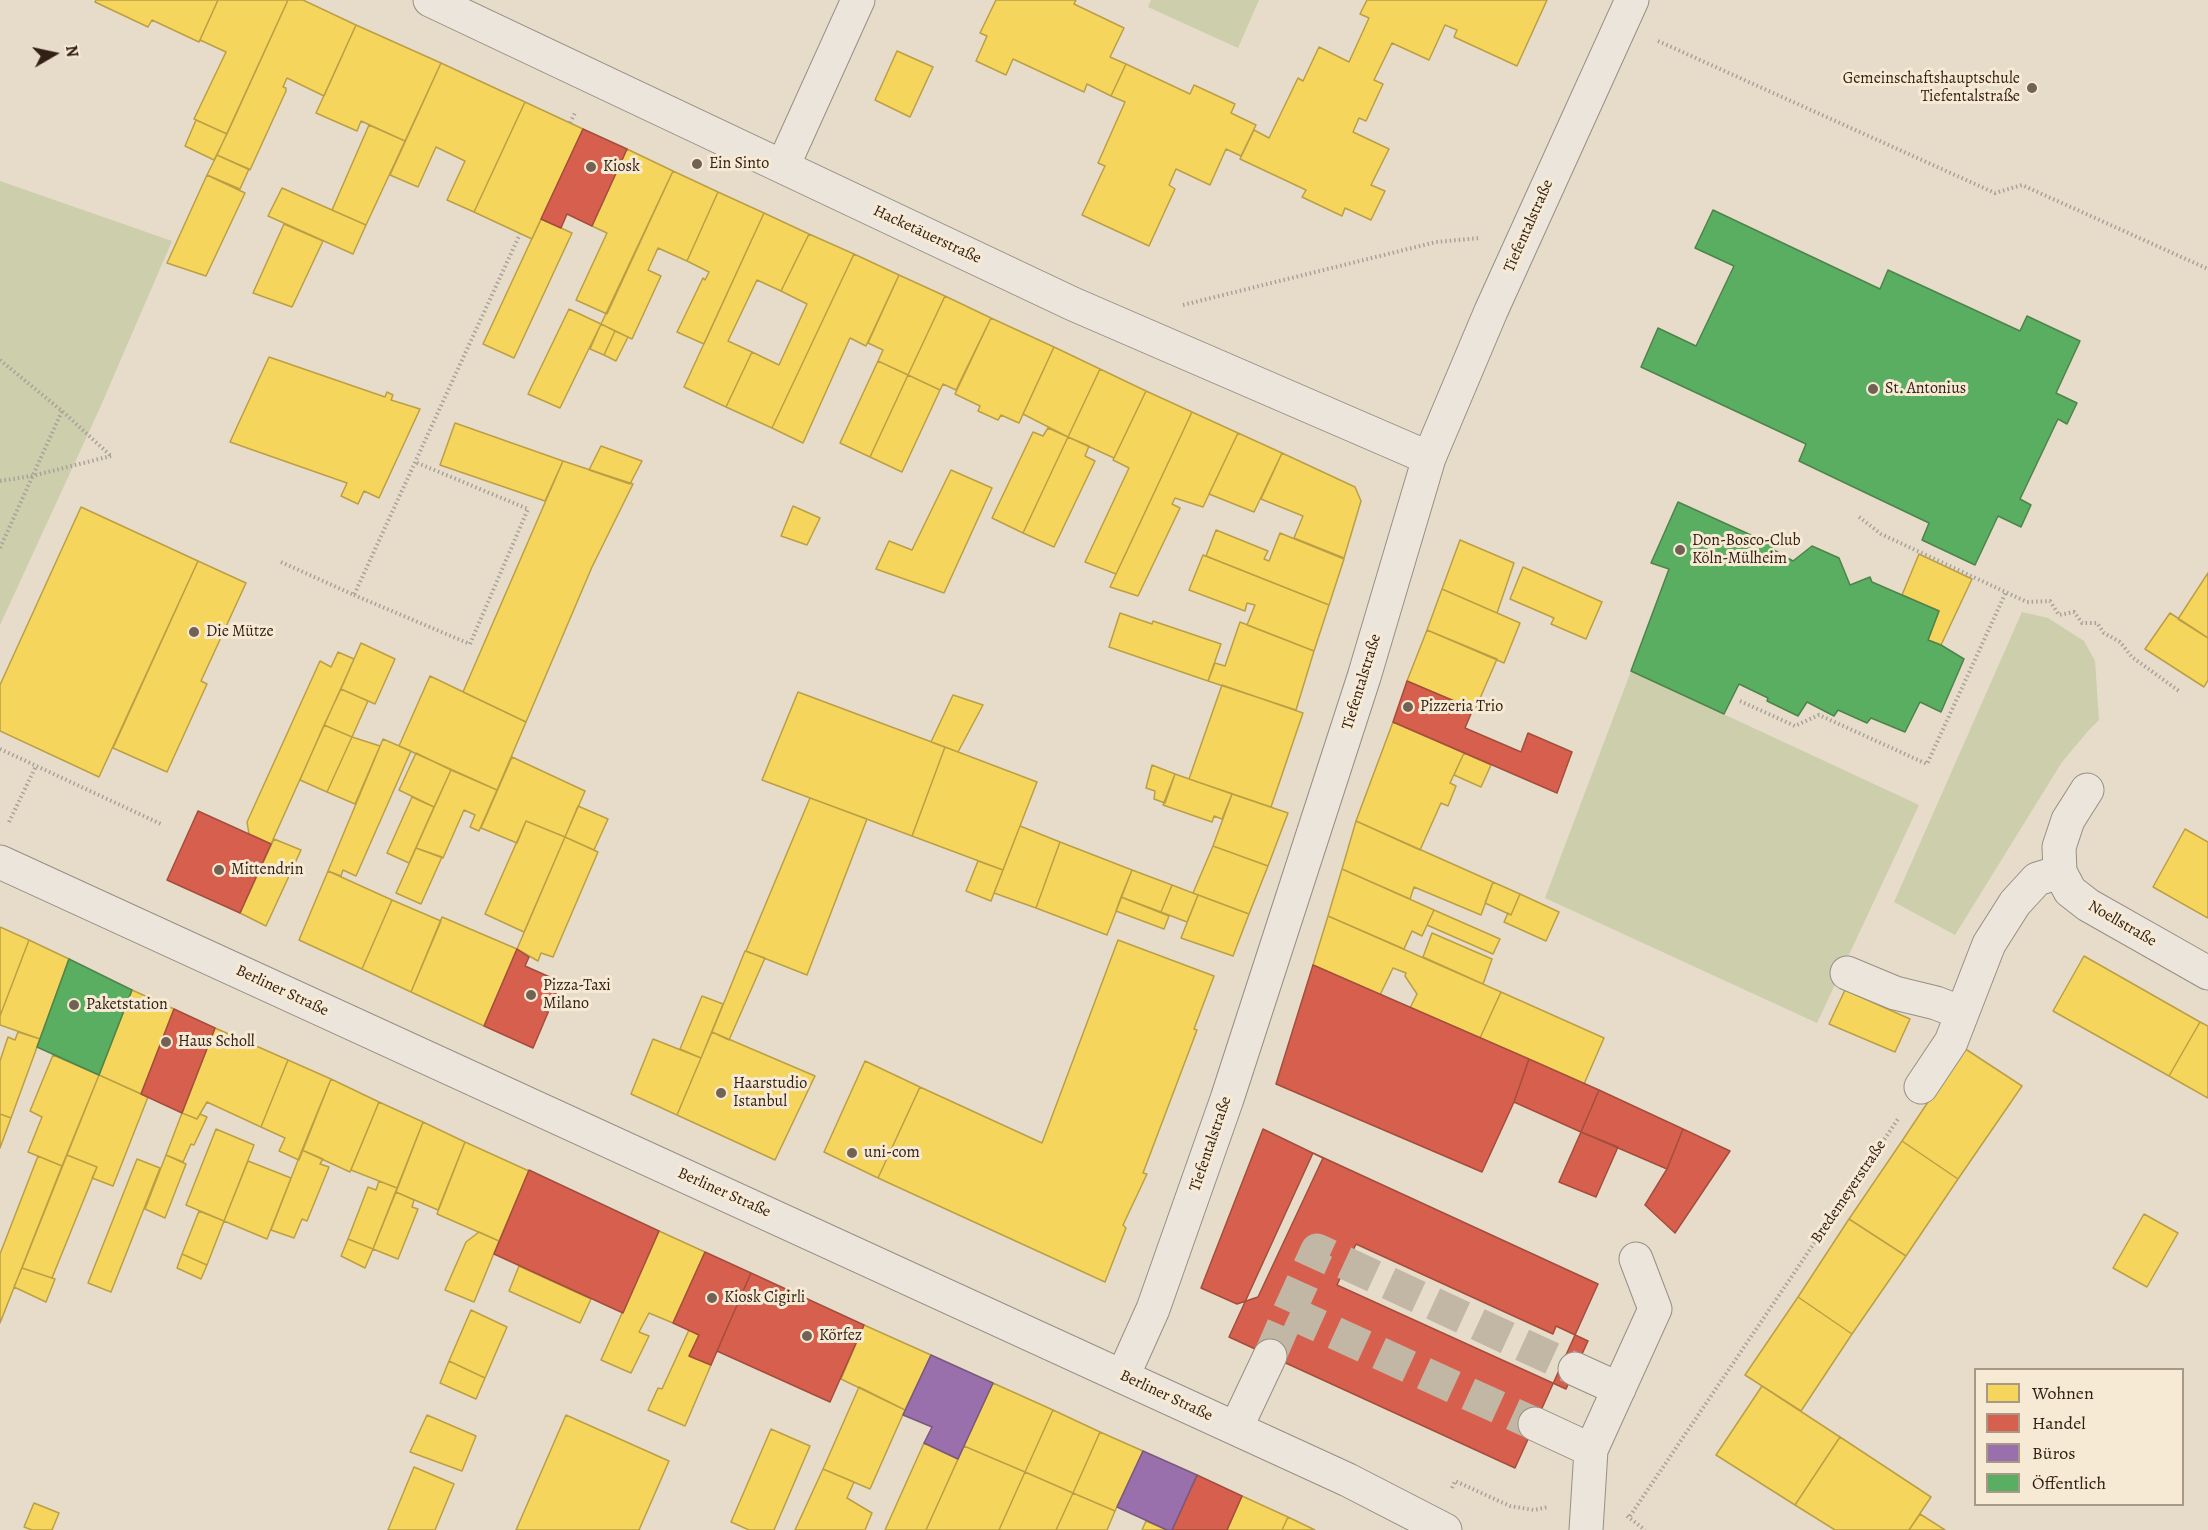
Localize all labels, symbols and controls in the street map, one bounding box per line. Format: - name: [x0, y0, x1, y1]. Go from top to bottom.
- north arrow: [24, 24, 84, 84]
- text: N: [60, 44, 84, 59]
- place label: Gemeinschaftshauptschule Tiefentalstraße: [1843, 69, 2020, 107]
- marker: Gemeinschaftshauptschule Tiefentalstraße: [2025, 81, 2039, 95]
- place label: Ein Sinto: [709, 154, 769, 174]
- place label: Kiosk: [603, 157, 640, 177]
- marker: Ein Sinto: [690, 157, 704, 171]
- marker: Kiosk: [584, 160, 598, 174]
- street label: Tiefentalstraße: [1500, 177, 1558, 275]
- street label: Hacketäuerstraße: [870, 202, 984, 268]
- place label: St. Antonius: [1885, 379, 1966, 399]
- marker: St. Antonius: [1866, 382, 1880, 396]
- place label: Don-Bosco-Club Köln-Mülheim: [1692, 531, 1801, 569]
- marker: Don-Bosco-Club Köln-Mülheim: [1673, 543, 1687, 557]
- place label: Die Mütze: [206, 622, 274, 642]
- marker: Die Mütze: [187, 625, 201, 639]
- street label: Tiefentalstraße: [1338, 632, 1386, 732]
- place label: Pizzeria Trio: [1420, 697, 1503, 717]
- marker: Pizzeria Trio: [1401, 700, 1415, 714]
- place label: Mittendrin: [231, 860, 303, 880]
- marker: Mittendrin: [212, 863, 226, 877]
- street label: Noellstraße: [2084, 897, 2160, 951]
- street label: Berliner Straße: [233, 961, 331, 1021]
- place label: Pizza-Taxi Milano: [543, 976, 611, 1014]
- marker: Pizza-Taxi Milano: [524, 988, 538, 1002]
- place label: Paketstation: [86, 995, 168, 1015]
- marker: Paketstation: [67, 998, 81, 1012]
- place label: Haus Scholl: [178, 1032, 255, 1052]
- marker: Haus Scholl: [159, 1035, 173, 1049]
- place label: Haarstudio Istanbul: [733, 1074, 807, 1112]
- marker: Haarstudio Istanbul: [714, 1086, 728, 1100]
- street label: Tiefentalstraße: [1186, 1094, 1236, 1194]
- street label: Bredemeyerstraße: [1807, 1137, 1891, 1247]
- place label: uni-com: [864, 1143, 920, 1163]
- marker: uni-com: [845, 1146, 859, 1160]
- street label: Berliner Straße: [674, 1164, 774, 1222]
- place label: Kiosk Cigirli: [724, 1288, 805, 1308]
- marker: Kiosk Cigirli: [705, 1291, 719, 1305]
- place label: Körfez: [819, 1326, 862, 1346]
- marker: Körfez: [800, 1329, 814, 1343]
- street label: Berliner Straße: [1117, 1366, 1215, 1426]
- legend: [1974, 1368, 2184, 1506]
- text: Wohnen: [2032, 1381, 2094, 1405]
- text: Handel: [2032, 1411, 2086, 1435]
- text: Büros: [2032, 1441, 2075, 1465]
- text: Öffentlich: [2032, 1471, 2106, 1495]

